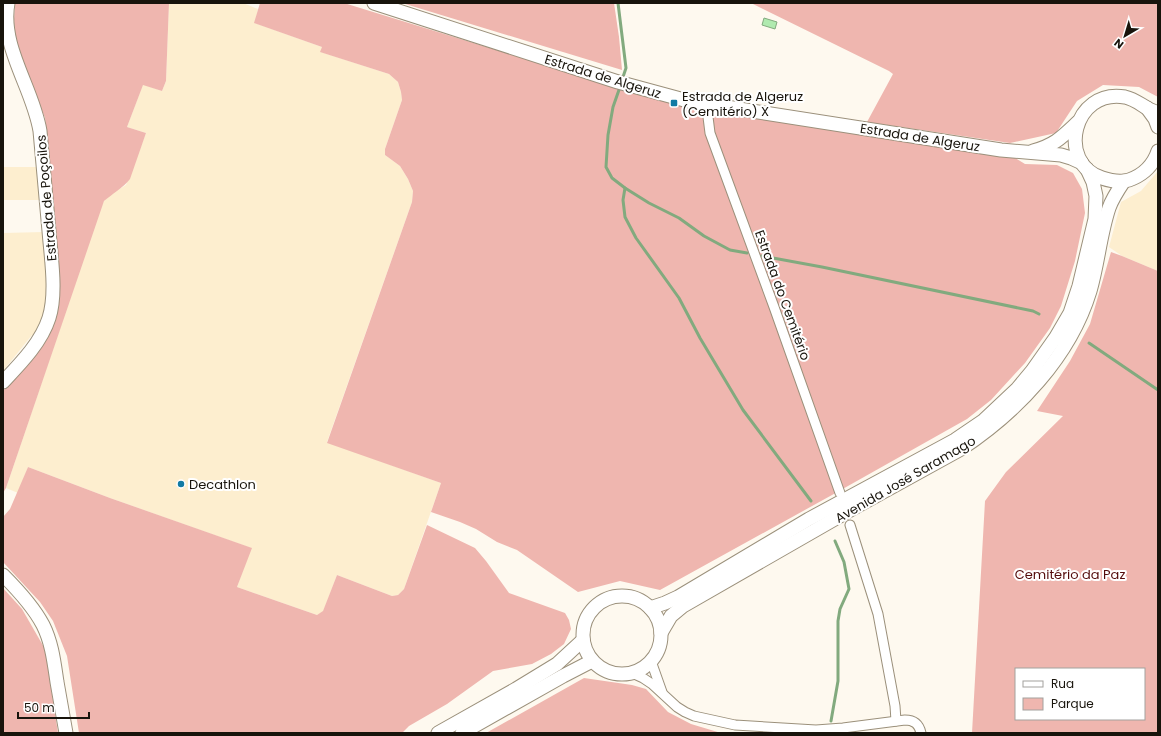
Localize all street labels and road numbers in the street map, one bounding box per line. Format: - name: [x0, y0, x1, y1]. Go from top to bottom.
- street label: Estrada de Algeruz: [542, 50, 664, 103]
- street label: Estrada de Algeruz: [859, 119, 981, 156]
- street label: Estrada de Poçoilos: [31, 134, 61, 262]
- street label: Estrada do Cemitério: [750, 227, 815, 363]
- street label: Avenida José Saramago: [831, 431, 979, 528]

